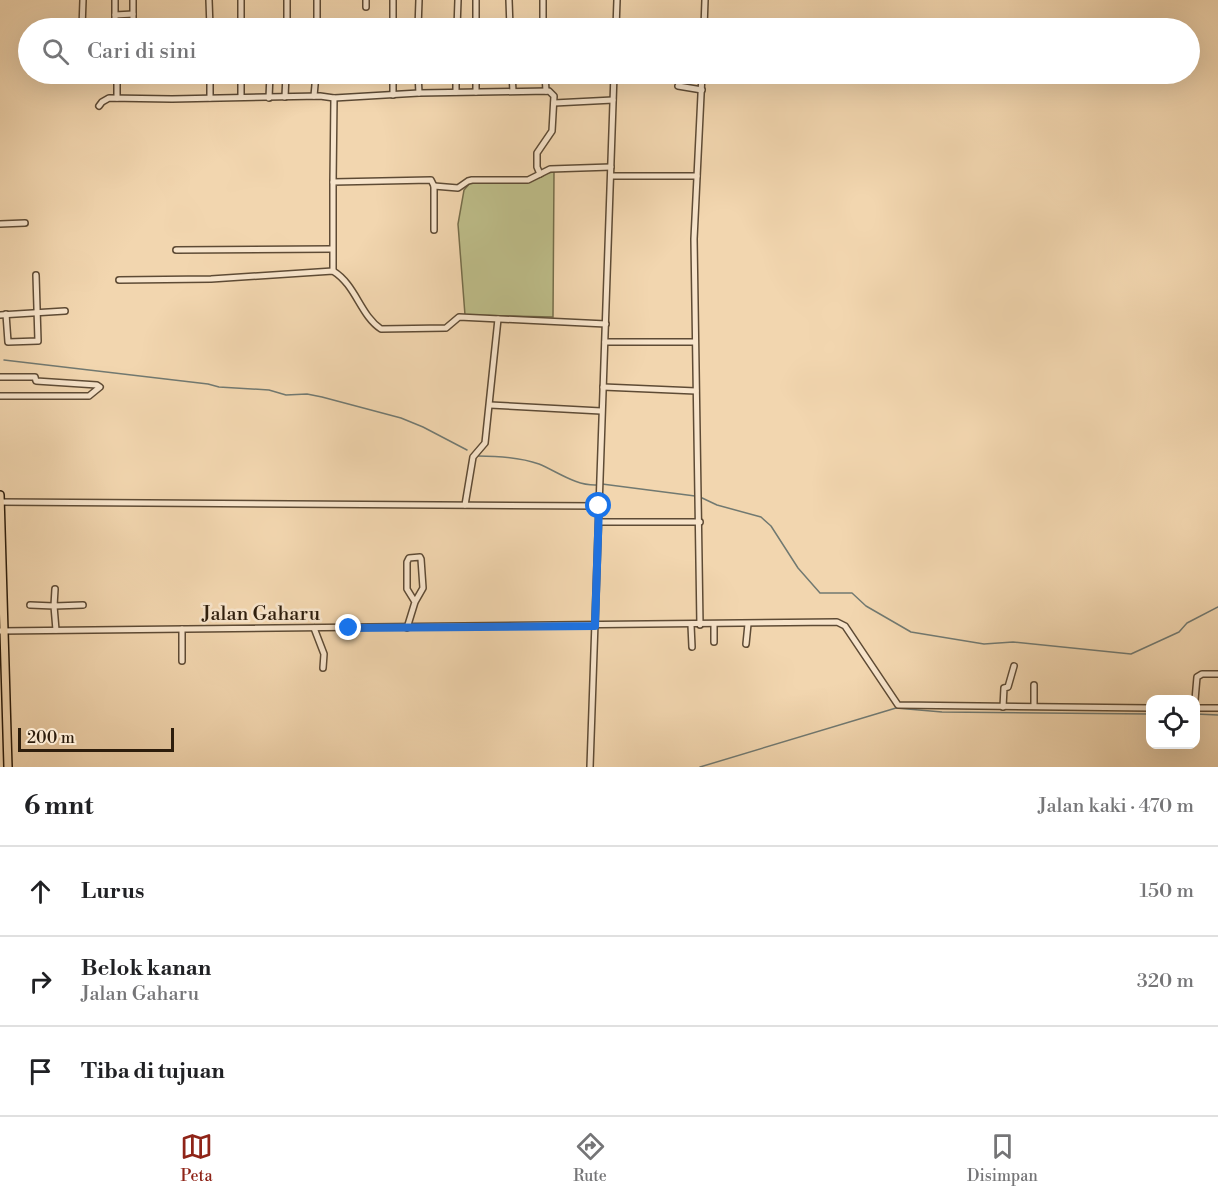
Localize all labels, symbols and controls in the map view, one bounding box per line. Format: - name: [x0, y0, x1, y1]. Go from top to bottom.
- search box: [18, 18, 1200, 84]
- icon: search: [39, 35, 72, 68]
- text: Cari di sini: [87, 38, 197, 65]
- route start: [585, 492, 611, 518]
- street label: Jalan Gaharu: [201, 602, 321, 627]
- route end: [335, 614, 361, 640]
- map controls: [1146, 695, 1200, 749]
- button: locate: [1146, 695, 1200, 749]
- scale bar: [18, 725, 174, 752]
- text: 200 m: [27, 728, 75, 748]
- text: 6 mnt: [24, 790, 93, 822]
- text: Jalan kaki · 470 m: [1038, 794, 1194, 819]
- icon: ahead: [24, 875, 57, 908]
- text: Lurus: [81, 878, 144, 905]
- text: 150 m: [1139, 879, 1194, 904]
- text: Belok kanan: [81, 955, 211, 982]
- icon: right: [24, 965, 57, 998]
- text: 320 m: [1137, 969, 1194, 994]
- text: Jalan Gaharu: [81, 982, 199, 1007]
- icon: arrive: [24, 1055, 57, 1088]
- text: Tiba di tujuan: [81, 1058, 225, 1085]
- tab: Peta: [180, 1130, 213, 1186]
- tab: Rute: [573, 1130, 607, 1186]
- tab: Disimpan: [967, 1130, 1038, 1186]

